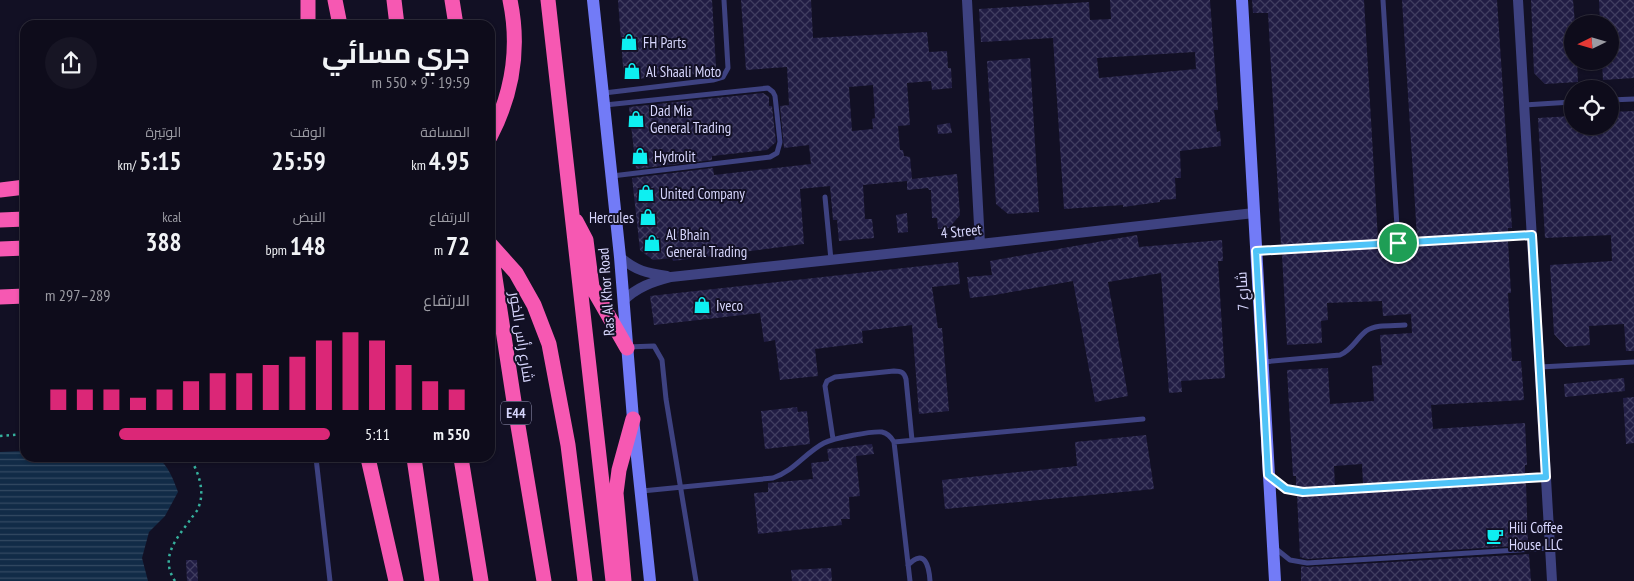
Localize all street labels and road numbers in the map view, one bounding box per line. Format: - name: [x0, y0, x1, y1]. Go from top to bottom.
- street label: 4 Street: [940, 219, 982, 243]
- street label: Ras Al Khor Road: [593, 247, 619, 337]
- street label: شارع 7: [1231, 271, 1255, 311]
- street label: شارع رأس الخور: [503, 289, 539, 384]
- road number: E44: [501, 402, 531, 424]

